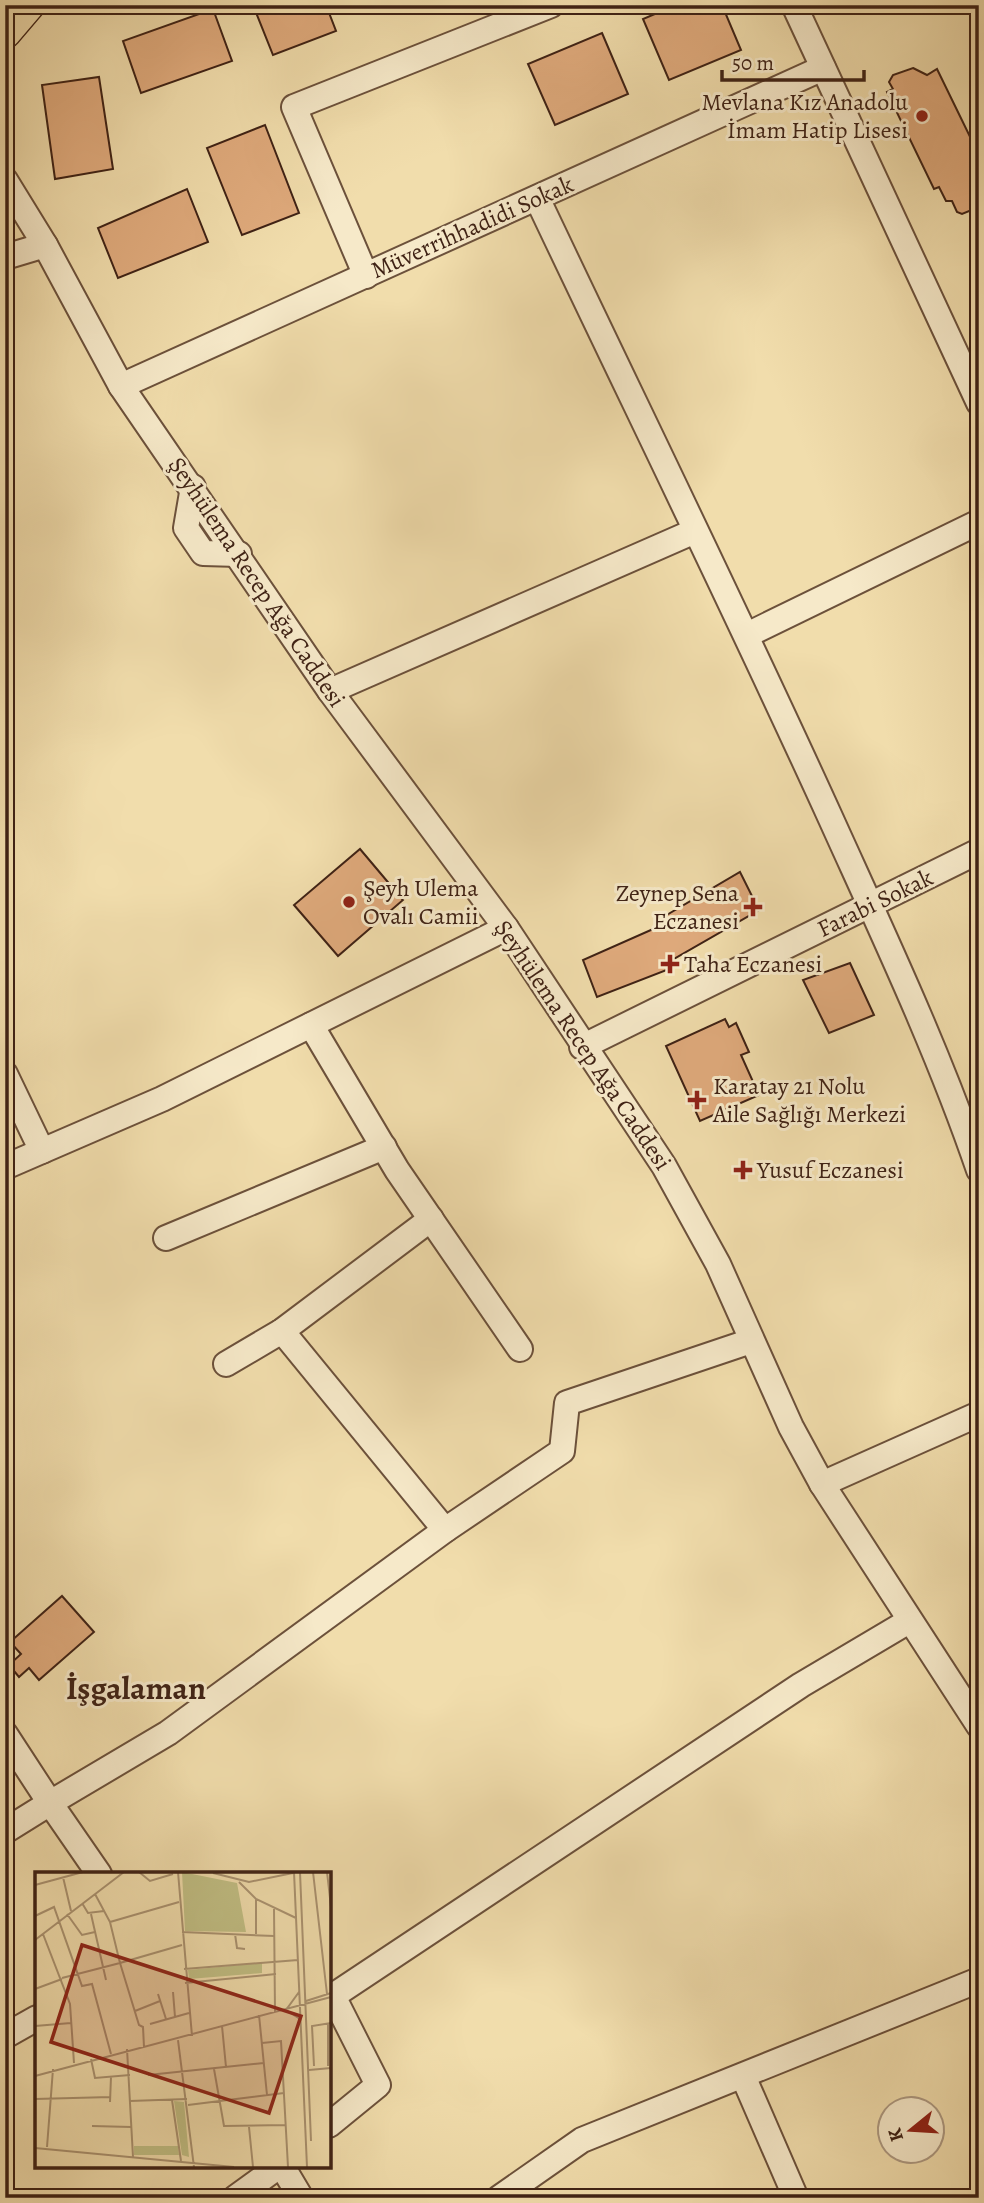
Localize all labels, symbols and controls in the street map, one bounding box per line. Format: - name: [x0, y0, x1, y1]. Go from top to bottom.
- scale bar: [722, 38, 863, 82]
- text: 50 m: [732, 49, 774, 77]
- place label: Mevlana Kız Anadolu İmam Hatip Lisesi: [701, 86, 908, 146]
- marker: Mevlana Kız Anadolu İmam Hatip Lisesi: [914, 108, 930, 124]
- street label: Müverrihhadidi Sokak: [366, 168, 578, 286]
- street label: Şeyhülema Recep Ağa Caddesi: [161, 451, 353, 713]
- street label: Farabi Sokak: [812, 861, 938, 945]
- place label: Şeyh Ulema Ovalı Camii: [363, 872, 479, 932]
- place label: Zeynep Sena Eczanesi: [616, 877, 740, 937]
- marker: Şeyh Ulema Ovalı Camii: [341, 894, 357, 910]
- marker: Zeynep Sena Eczanesi: [745, 899, 761, 915]
- street label: Şeyhülema Recep Ağa Caddesi: [487, 914, 679, 1176]
- place label: Taha Eczanesi: [684, 948, 822, 980]
- marker: Taha Eczanesi: [662, 956, 678, 972]
- place label: Karatay 21 Nolu Aile Sağlığı Merkezi: [712, 1070, 906, 1130]
- marker: Karatay 21 Nolu Aile Sağlığı Merkezi: [687, 1090, 707, 1110]
- place label: Yusuf Eczanesi: [756, 1154, 904, 1186]
- marker: Yusuf Eczanesi: [735, 1162, 751, 1178]
- district label: İşgalaman: [66, 1666, 206, 1710]
- inset map: [35, 1872, 331, 2168]
- north arrow: [876, 2094, 946, 2164]
- text: K: [881, 2124, 910, 2145]

